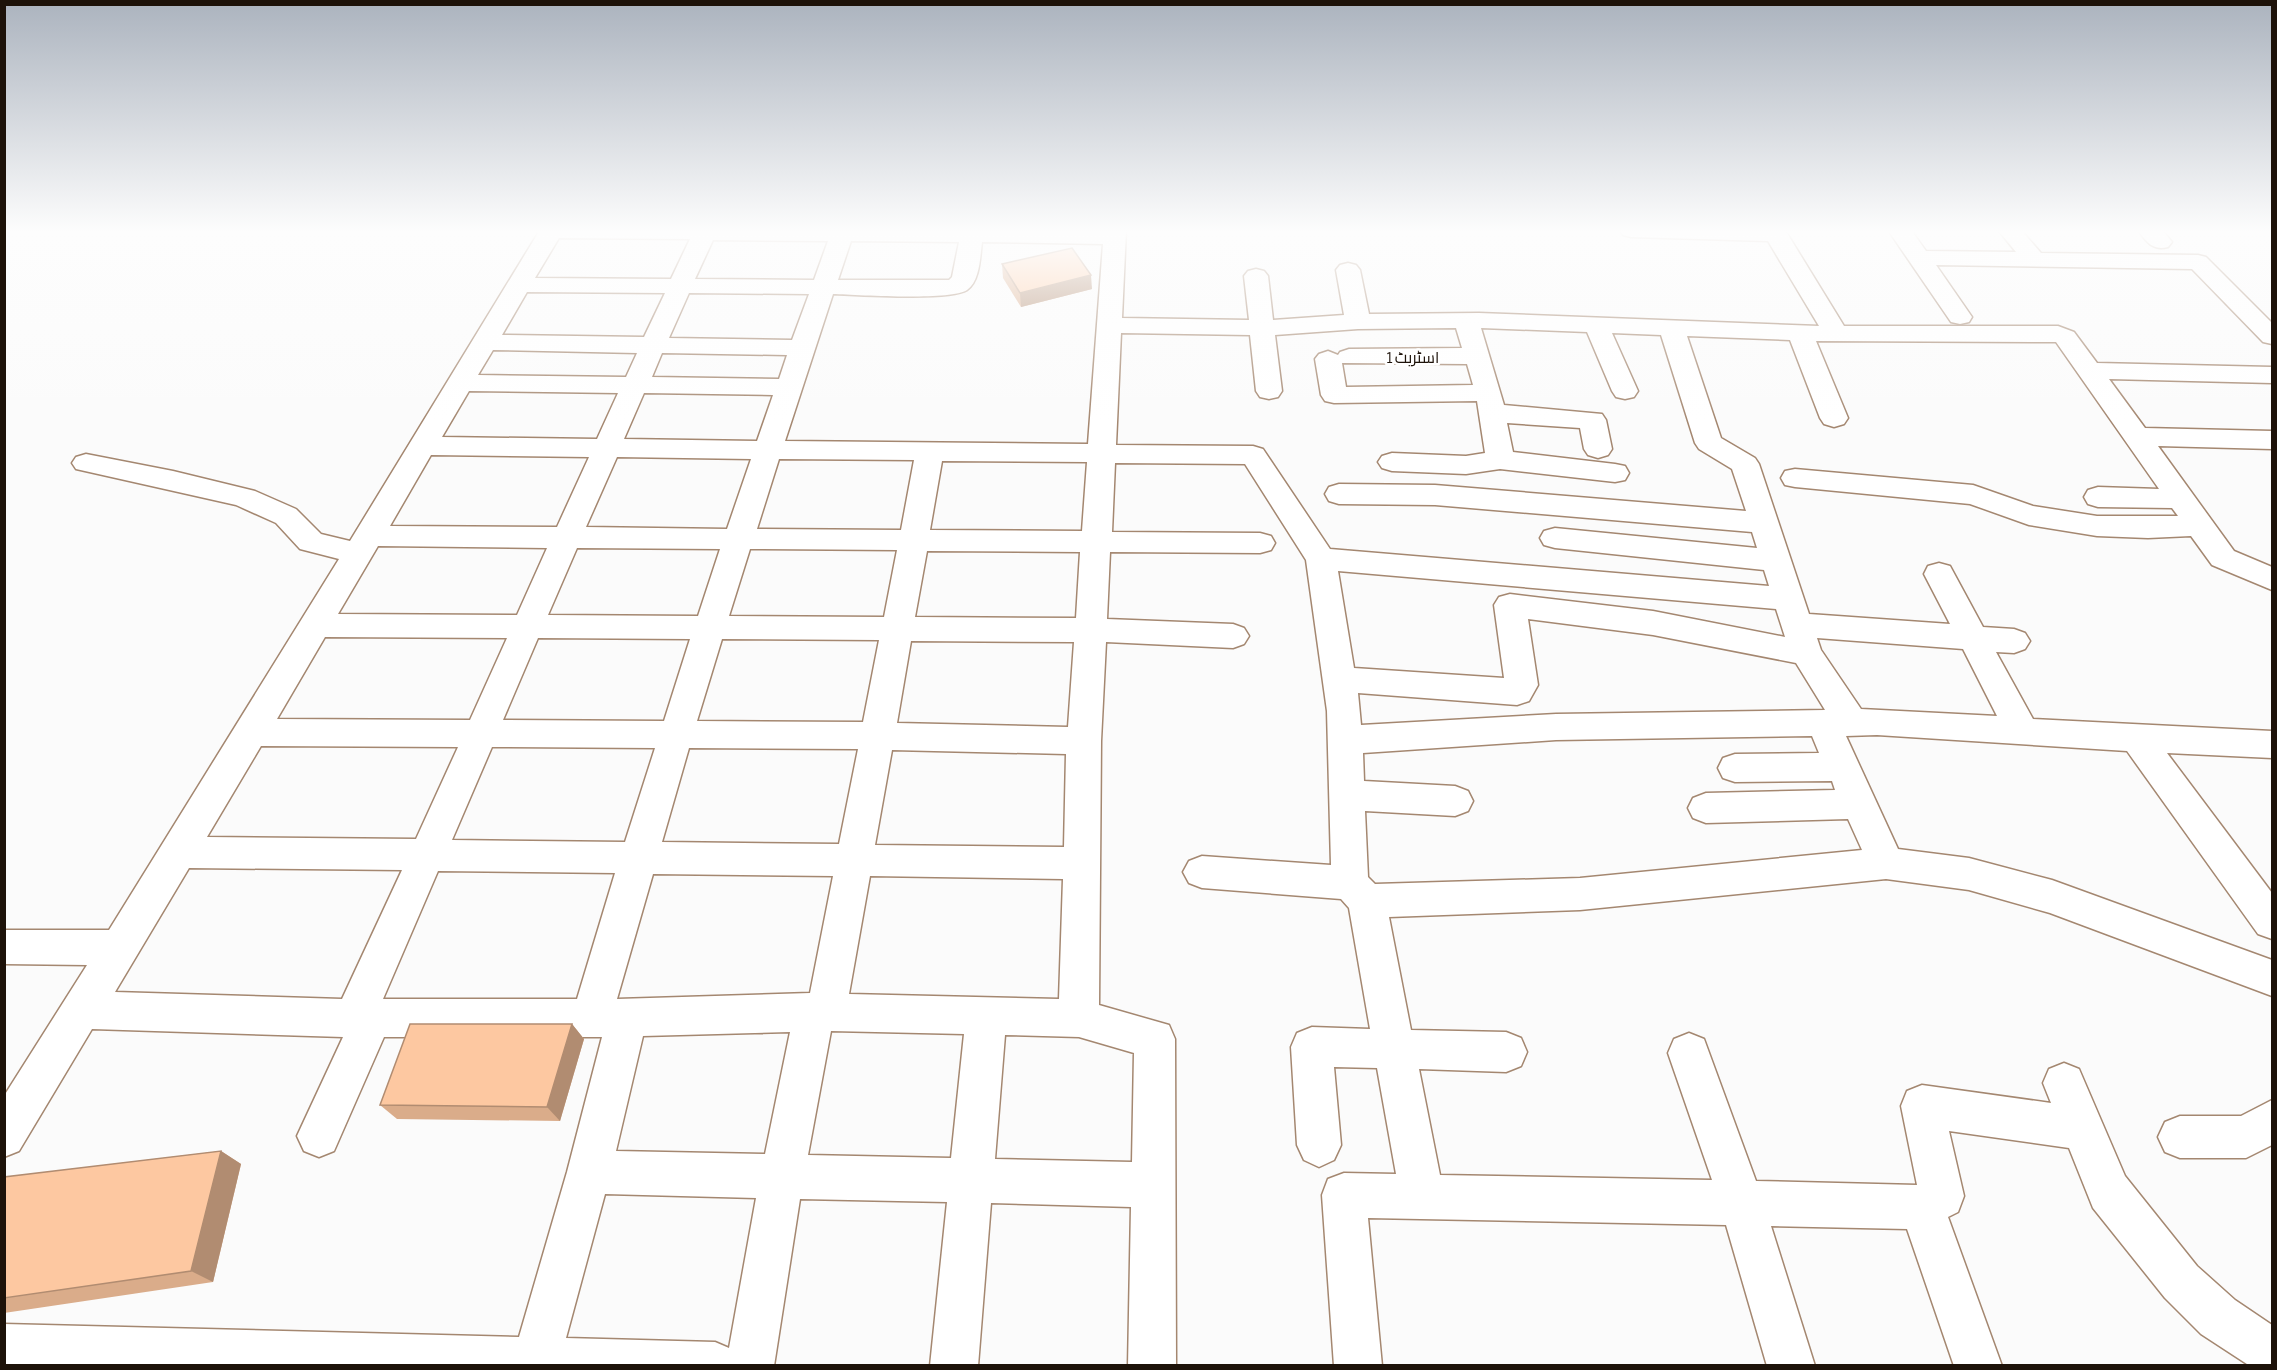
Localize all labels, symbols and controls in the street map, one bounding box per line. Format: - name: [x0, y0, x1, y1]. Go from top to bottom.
- street label: اسٹریٹ 1: [1387, 349, 1439, 368]

